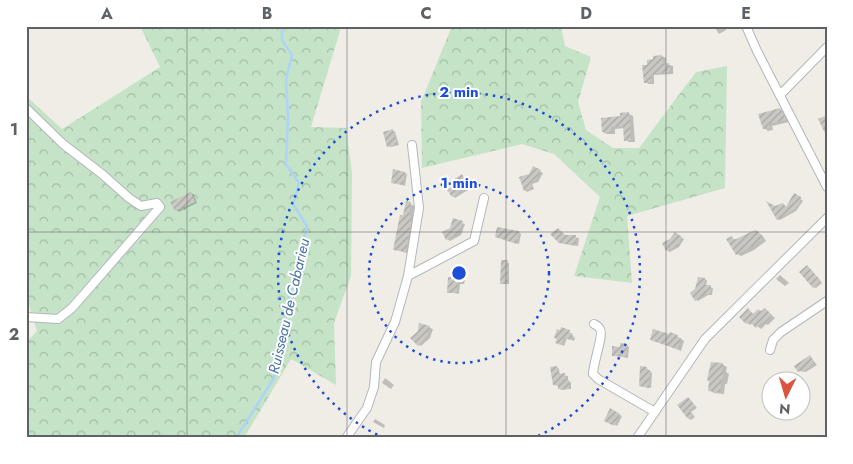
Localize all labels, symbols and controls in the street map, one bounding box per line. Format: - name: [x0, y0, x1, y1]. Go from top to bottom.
- text: A: [100, 2, 113, 25]
- text: B: [262, 2, 272, 25]
- text: C: [420, 2, 432, 25]
- text: D: [580, 2, 592, 25]
- text: E: [741, 2, 751, 25]
- text: 2 min: [439, 81, 479, 103]
- text: 1: [10, 118, 18, 141]
- text: 1 min: [440, 172, 478, 194]
- water label: Ruisseau de Cabarieu: [263, 236, 315, 376]
- centre of rings: [450, 264, 468, 282]
- text: 2: [9, 323, 19, 346]
- north arrow: [760, 372, 810, 422]
- text: N: [778, 399, 791, 419]

